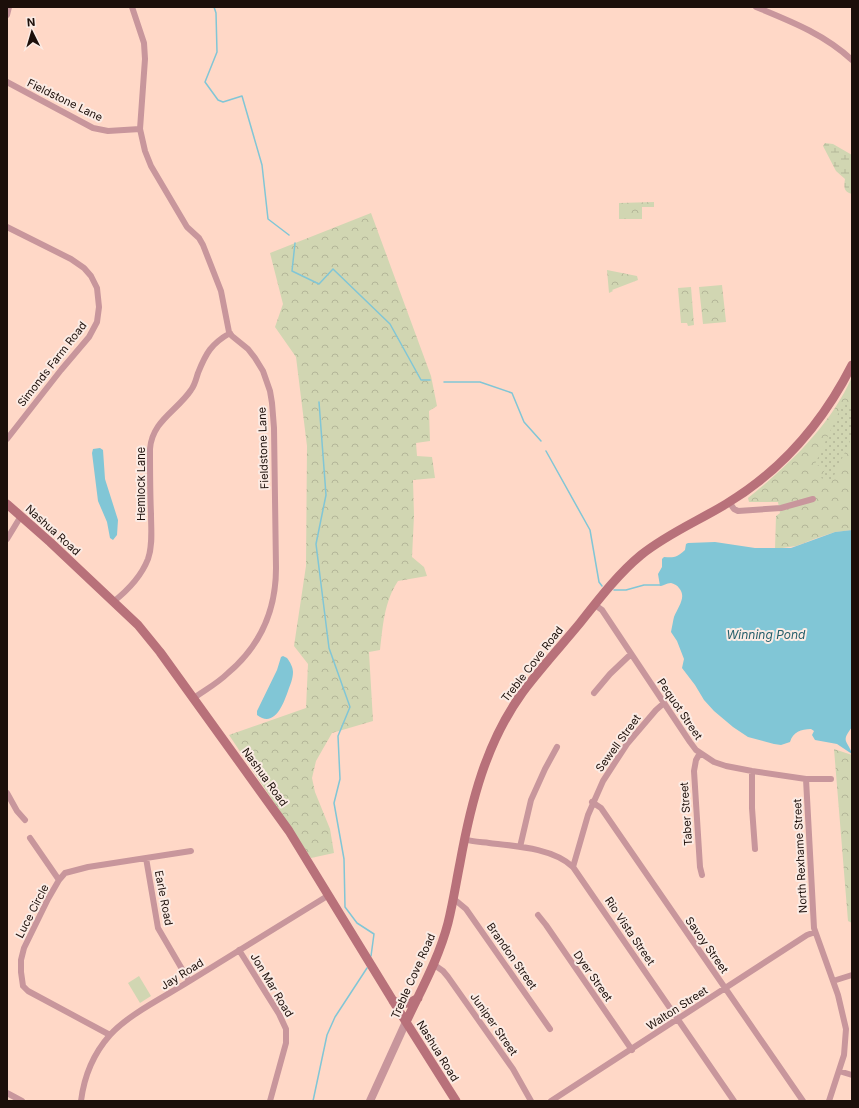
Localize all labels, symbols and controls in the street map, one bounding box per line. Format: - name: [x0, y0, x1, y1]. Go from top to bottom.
- north arrow: [12, 12, 52, 52]
- text: N: [26, 15, 36, 29]
- street label: Fieldstone Lane: [25, 76, 105, 124]
- street label: Simonds Farm Road: [14, 319, 90, 409]
- street label: Fieldstone Lane: [255, 407, 271, 489]
- street label: Hemlock Lane: [134, 447, 148, 521]
- street label: Nashua Road: [23, 502, 83, 558]
- street label: Treble Cove Road: [498, 623, 566, 705]
- water label: Winning Pond: [727, 627, 806, 642]
- street label: Pequot Street: [654, 676, 706, 743]
- street label: Sewell Street: [592, 711, 644, 775]
- street label: Nashua Road: [239, 745, 291, 809]
- street label: Taber Street: [677, 781, 695, 846]
- street label: North Rexhame Street: [790, 798, 810, 913]
- street label: Earle Road: [152, 869, 176, 927]
- street label: Luce Circle: [12, 882, 52, 940]
- street label: Rio Vista Street: [602, 894, 658, 968]
- street label: Savoy Street: [682, 914, 732, 976]
- street label: Brandon Street: [484, 920, 540, 992]
- street label: Treble Cove Road: [388, 931, 438, 1021]
- street label: Dyer Street: [570, 948, 616, 1004]
- street label: Jon Mar Road: [247, 950, 297, 1020]
- street label: Jay Road: [158, 955, 206, 993]
- street label: Walton Street: [644, 983, 710, 1033]
- street label: Juniper Street: [467, 990, 521, 1058]
- street label: Nashua Road: [414, 1018, 462, 1084]

